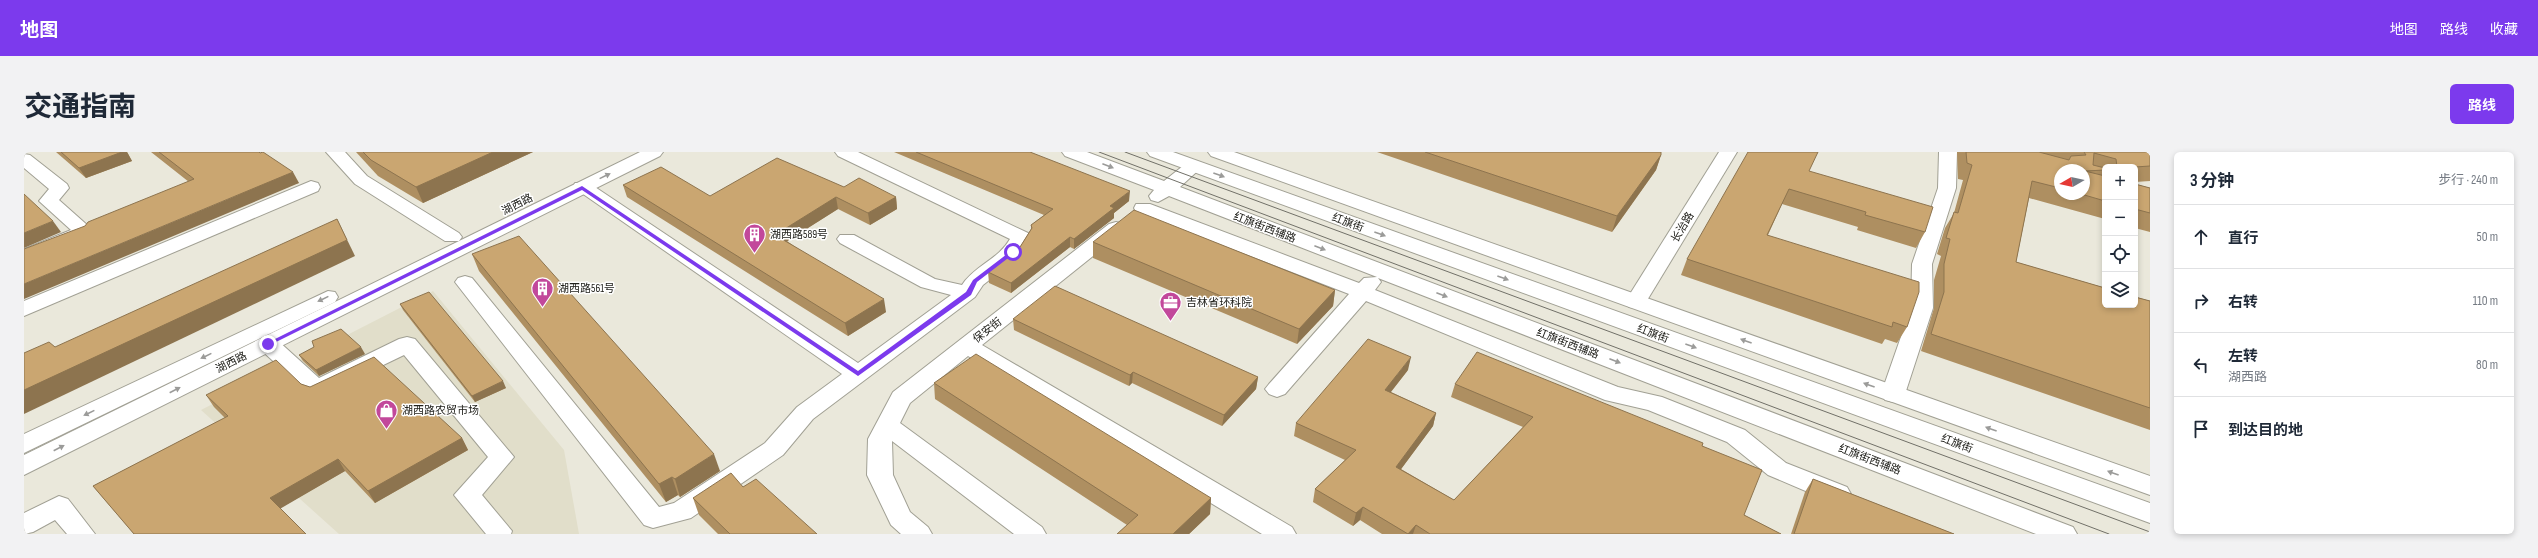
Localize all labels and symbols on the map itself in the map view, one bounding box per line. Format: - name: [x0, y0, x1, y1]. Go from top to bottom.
- one-way arrow: [1102, 164, 1114, 170]
- north arrow: [2054, 164, 2090, 200]
- one-way arrow: [599, 173, 611, 179]
- one-way arrow: [1213, 173, 1225, 179]
- street label: 湖西路: [500, 191, 535, 218]
- street label: 红旗街西辅路: [1232, 210, 1298, 245]
- street label: 长治路: [1668, 210, 1696, 245]
- street label: 红旗街: [1330, 211, 1366, 234]
- building icon: 湖西路589号: [741, 221, 767, 254]
- place label: 湖西路589号: [770, 228, 828, 241]
- one-way arrow: [1375, 231, 1387, 237]
- route start: [1004, 243, 1022, 261]
- one-way arrow: [1315, 245, 1327, 251]
- building icon: 湖西路561号: [529, 275, 555, 308]
- one-way arrow: [1497, 276, 1509, 282]
- place label: 湖西路561号: [558, 282, 615, 295]
- office icon: 吉林省环科院: [1158, 289, 1184, 322]
- one-way arrow: [1436, 292, 1448, 298]
- one-way arrow: [317, 296, 328, 302]
- place label: 吉林省环科院: [1186, 296, 1252, 309]
- street label: 保安街: [970, 315, 1004, 346]
- street label: 红旗街: [1635, 322, 1671, 345]
- street label: 红旗街西辅路: [1535, 326, 1601, 361]
- route end: [259, 335, 277, 353]
- one-way arrow: [1740, 338, 1752, 344]
- one-way arrow: [1685, 344, 1697, 350]
- street label: 湖西路: [214, 349, 249, 376]
- one-way arrow: [200, 353, 211, 359]
- one-way arrow: [1610, 359, 1622, 365]
- one-way arrow: [1862, 382, 1874, 388]
- one-way arrow: [169, 387, 181, 393]
- shop icon: 湖西路农贸市场: [373, 397, 399, 430]
- place label: 湖西路农贸市场: [402, 404, 479, 417]
- one-way arrow: [83, 410, 94, 416]
- one-way arrow: [1985, 426, 1997, 432]
- street label: 红旗街: [1939, 432, 1975, 455]
- street label: 红旗街西辅路: [1837, 442, 1903, 477]
- one-way arrow: [53, 445, 65, 451]
- one-way arrow: [2107, 470, 2119, 476]

